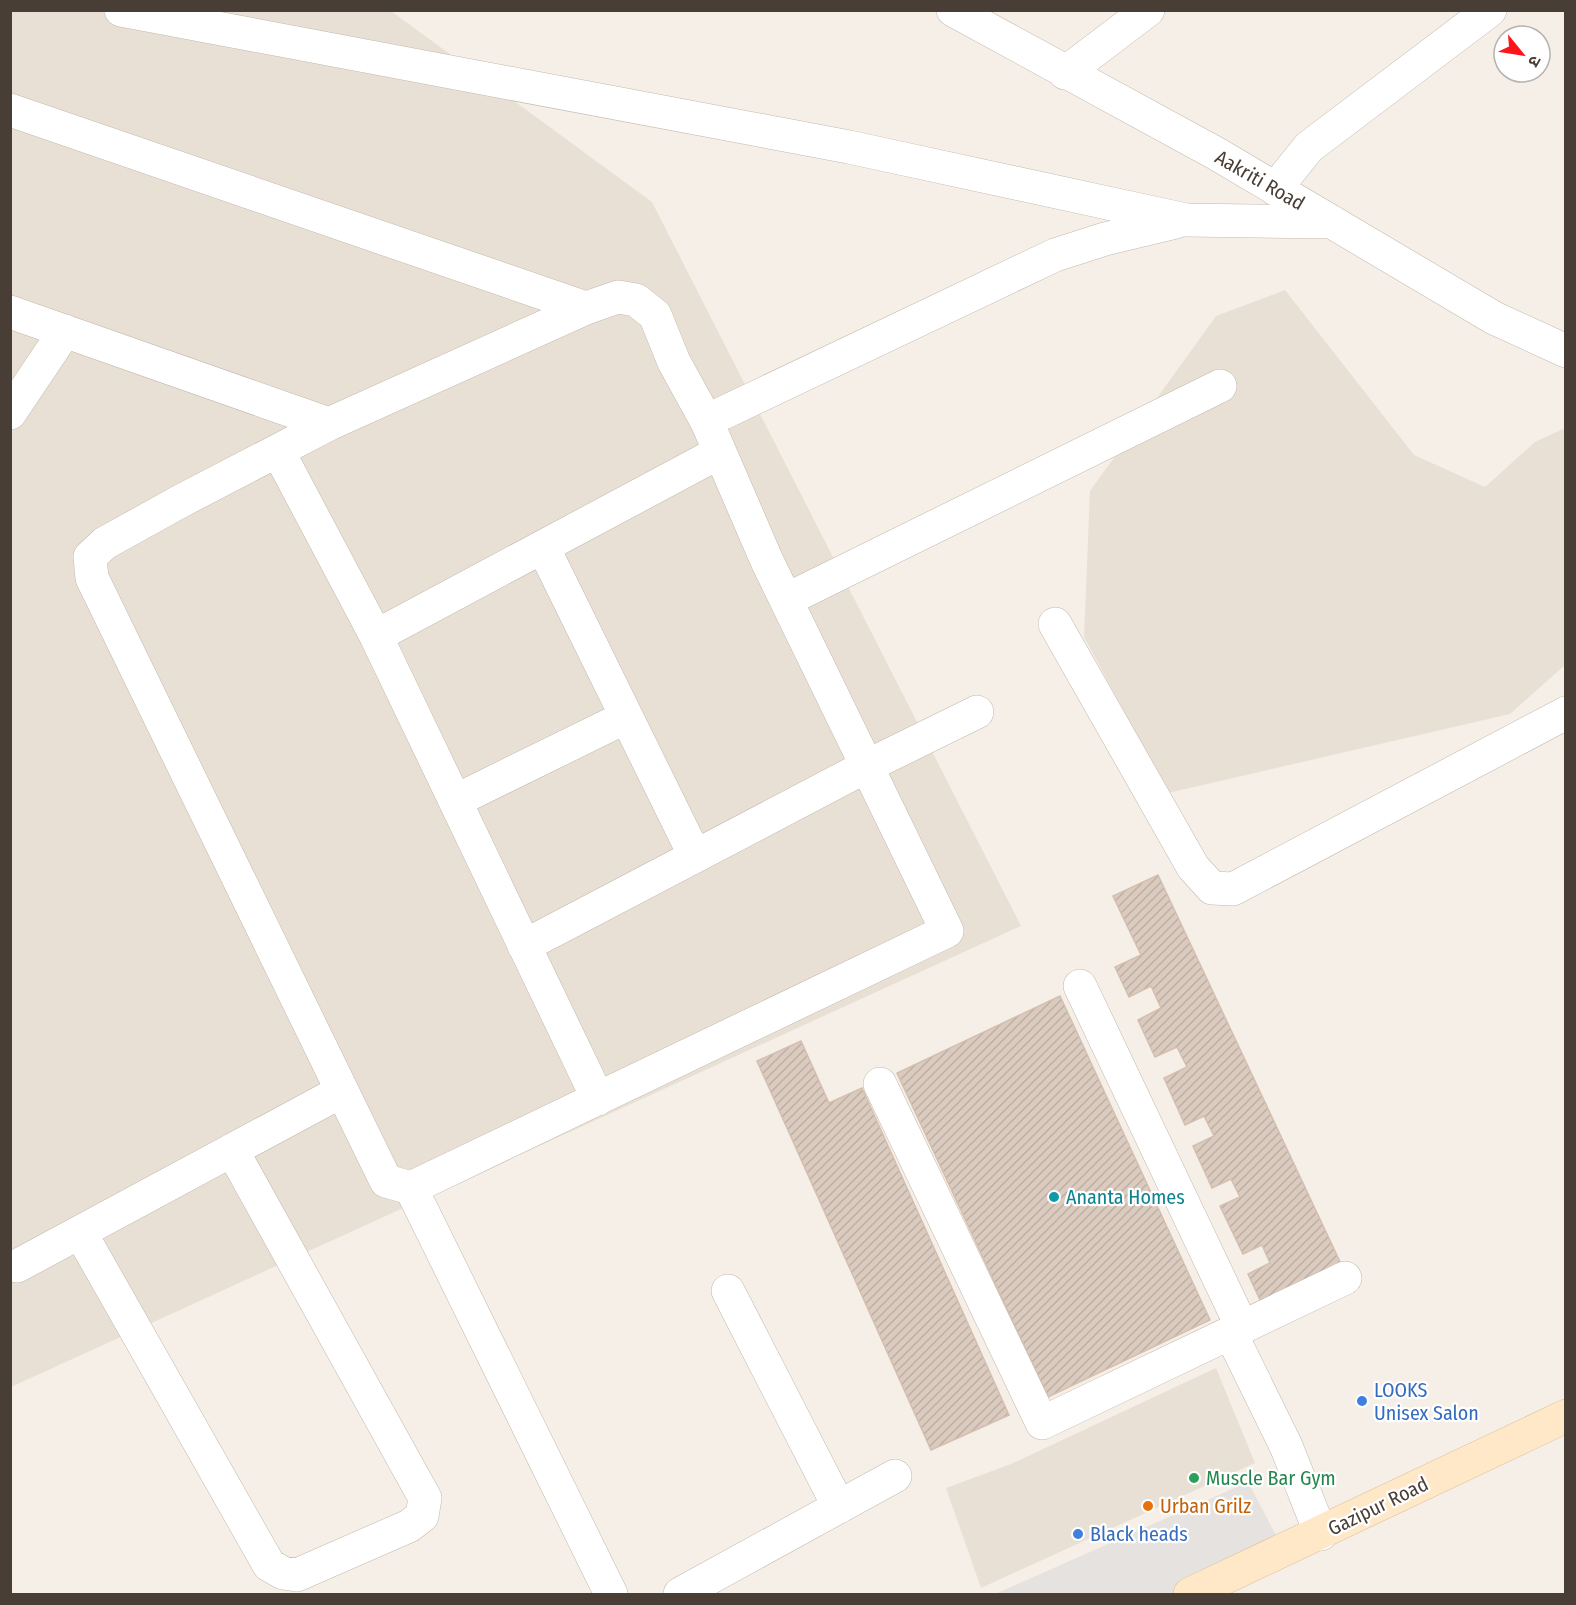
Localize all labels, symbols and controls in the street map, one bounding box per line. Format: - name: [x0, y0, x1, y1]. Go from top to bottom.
- north arrow: [1492, 24, 1552, 84]
- text: उ: [1524, 52, 1545, 71]
- street label: Aakriti Road: [1211, 145, 1309, 215]
- place label: Ananta Homes: [1066, 1185, 1185, 1209]
- marker: Ananta Homes: [1047, 1190, 1061, 1204]
- place label: LOOKS Unisex Salon: [1374, 1378, 1479, 1425]
- marker: LOOKS Unisex Salon: [1355, 1394, 1369, 1408]
- place label: Muscle Bar Gym: [1206, 1466, 1336, 1490]
- marker: Muscle Bar Gym: [1187, 1471, 1201, 1485]
- street label: Gazipur Road: [1324, 1471, 1432, 1541]
- place label: Urban Grilz: [1160, 1494, 1251, 1518]
- marker: Urban Grilz: [1141, 1499, 1155, 1513]
- place label: Black heads: [1090, 1522, 1188, 1546]
- marker: Black heads: [1071, 1527, 1085, 1541]

